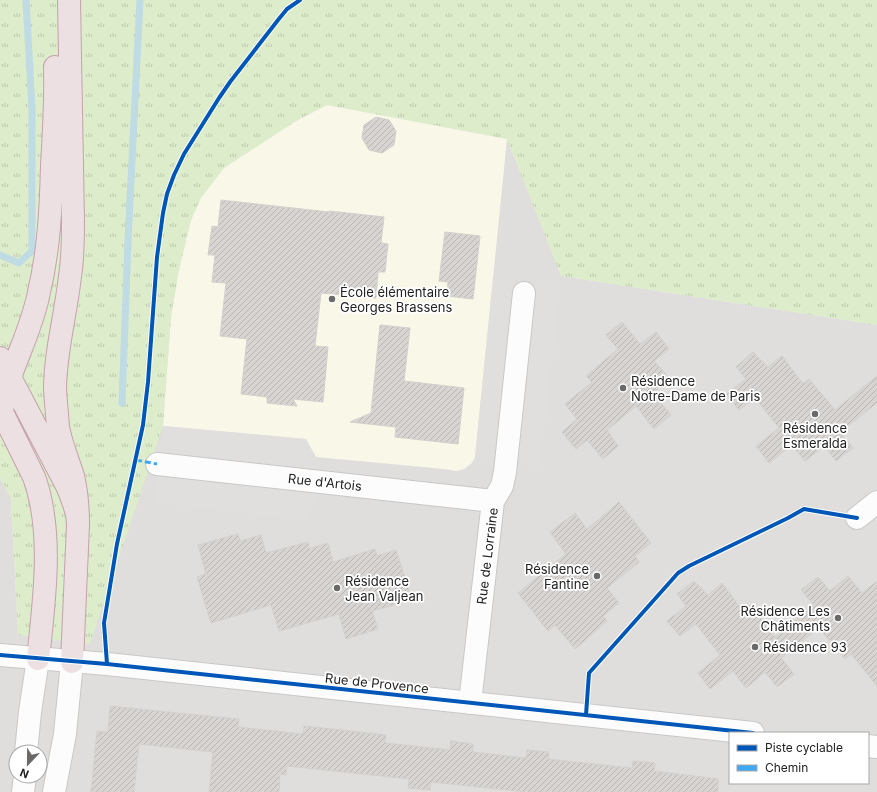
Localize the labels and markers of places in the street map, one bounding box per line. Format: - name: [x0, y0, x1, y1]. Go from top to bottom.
- place label: École élémentaire Georges Brassens: [340, 284, 453, 315]
- marker: École élémentaire Georges Brassens: [327, 294, 337, 304]
- place label: Résidence Notre-Dame de Paris: [631, 373, 760, 404]
- marker: Résidence Notre-Dame de Paris: [618, 383, 628, 393]
- marker: Résidence Esmeralda: [810, 409, 820, 419]
- place label: Résidence Esmeralda: [783, 420, 847, 451]
- place label: Résidence Fantine: [525, 561, 589, 592]
- marker: Résidence Fantine: [592, 571, 602, 581]
- place label: Résidence Jean Valjean: [345, 573, 423, 604]
- marker: Résidence Jean Valjean: [332, 583, 342, 593]
- place label: Résidence Les Châtiments: [741, 603, 830, 634]
- marker: Résidence Les Châtiments: [833, 613, 843, 623]
- place label: Résidence 93: [763, 639, 847, 655]
- marker: Résidence 93: [750, 642, 760, 652]

